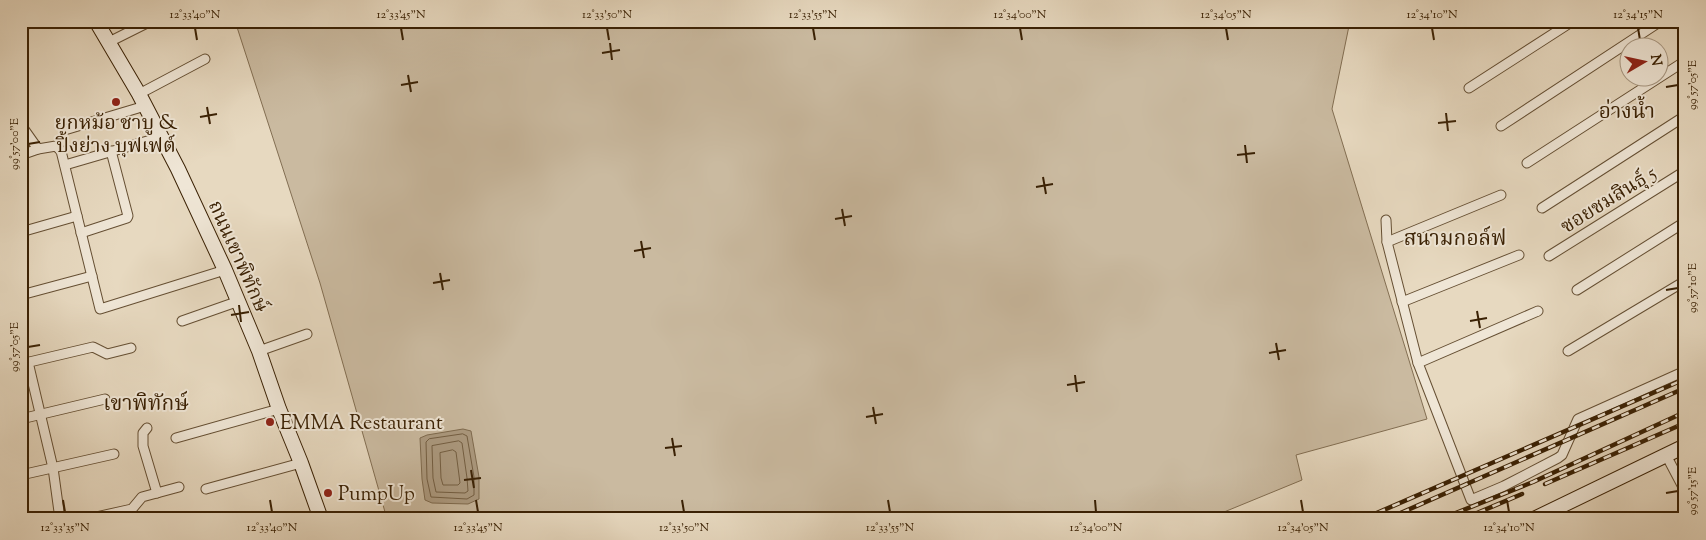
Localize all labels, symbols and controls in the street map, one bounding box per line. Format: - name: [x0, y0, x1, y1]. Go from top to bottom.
- text: 12°33'40"N: [170, 6, 221, 24]
- text: 12°33'45"N: [376, 6, 426, 24]
- text: 12°33'50"N: [582, 6, 632, 24]
- text: 12°33'55"N: [789, 6, 838, 24]
- text: 12°34'00"N: [994, 6, 1047, 24]
- text: 12°34'05"N: [1200, 6, 1252, 24]
- text: 12°34'10"N: [1406, 6, 1458, 24]
- text: 12°34'15"N: [1613, 6, 1663, 24]
- north arrow: [1618, 38, 1668, 88]
- text: N: [1644, 53, 1666, 67]
- text: 99°57'05"E: [1684, 59, 1702, 110]
- district label: อ่างน้ำ: [1599, 95, 1655, 128]
- marker: ยกหม้อ ชาบู & ปิ้งย่าง บุฟเฟต์: [110, 96, 122, 108]
- place label: ยกหม้อ ชาบู & ปิ้งย่าง บุฟเฟต์: [55, 110, 177, 162]
- text: 99°57'00"E: [6, 117, 24, 170]
- street label: ซอยชมสินธุ์ 5: [1556, 160, 1663, 242]
- street label: ถนนเขาพิทักษ์: [199, 196, 274, 318]
- district label: สนามกอล์ฟ: [1404, 225, 1506, 255]
- text: 99°57'10"E: [1684, 262, 1702, 313]
- text: 99°57'05"E: [6, 321, 24, 372]
- district label: เขาพิทักษ์: [103, 390, 189, 420]
- place label: EMMA Restaurant: [280, 410, 443, 439]
- marker: EMMA Restaurant: [264, 416, 276, 428]
- text: 99°57'15"E: [1684, 466, 1702, 515]
- place label: PumpUp: [338, 481, 415, 510]
- marker: PumpUp: [322, 487, 334, 499]
- text: 12°33'35"N: [41, 519, 90, 537]
- text: 12°33'40"N: [247, 519, 298, 537]
- text: 12°33'45"N: [453, 519, 503, 537]
- text: 12°33'50"N: [659, 519, 709, 537]
- text: 12°33'55"N: [866, 519, 915, 537]
- text: 12°34'00"N: [1070, 519, 1123, 537]
- text: 12°34'05"N: [1277, 519, 1329, 537]
- text: 12°34'10"N: [1483, 519, 1535, 537]

